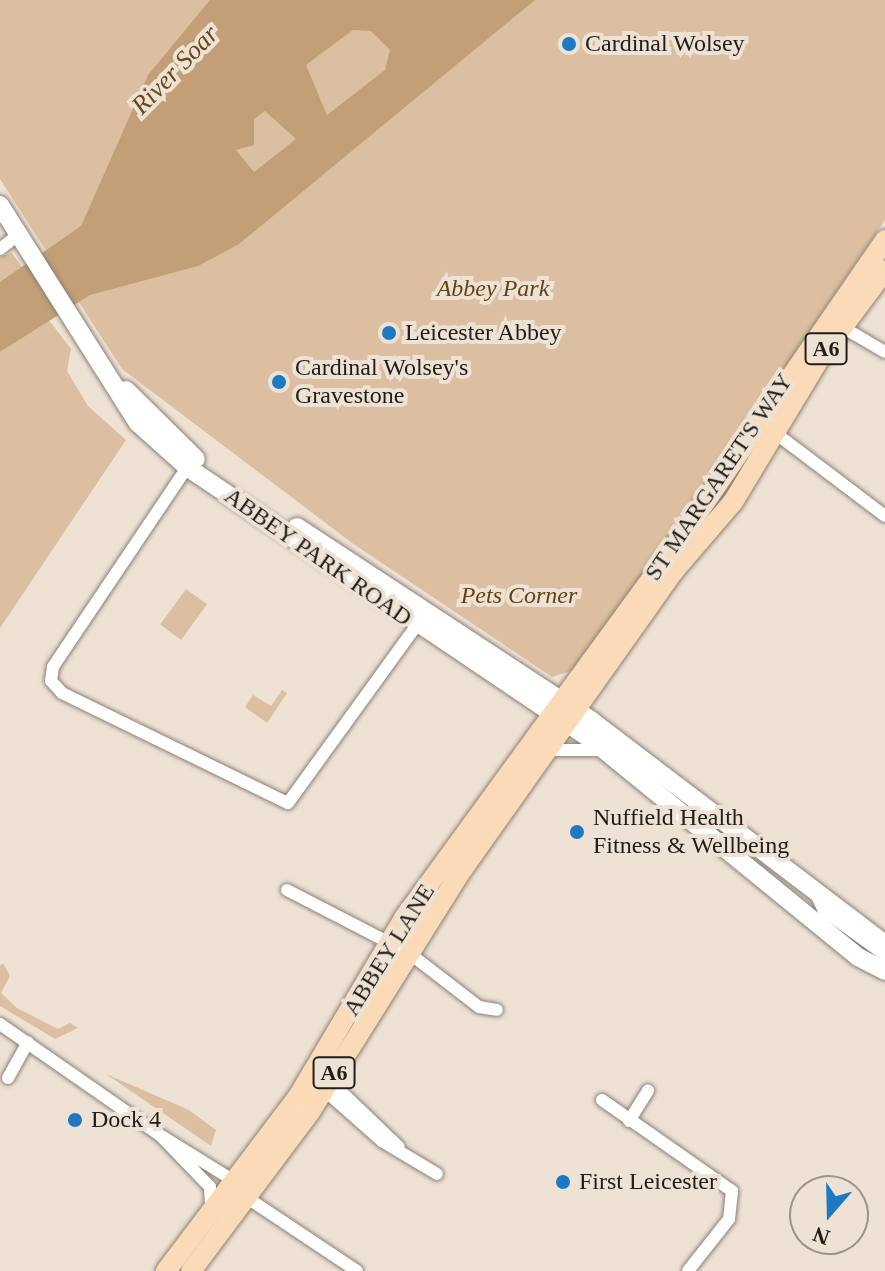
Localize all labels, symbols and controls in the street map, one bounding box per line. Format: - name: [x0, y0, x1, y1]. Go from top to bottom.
- water label: River Soar: [125, 19, 225, 121]
- place label: Cardinal Wolsey: [585, 30, 745, 58]
- marker: Cardinal Wolsey: [560, 35, 578, 53]
- park label: Abbey Park: [437, 275, 549, 303]
- place label: Leicester Abbey: [405, 319, 563, 347]
- marker: Leicester Abbey: [380, 324, 398, 342]
- road number: A6: [804, 331, 848, 367]
- place label: Cardinal Wolsey's Gravestone: [295, 354, 469, 410]
- street label: ST MARGARET'S WAY: [639, 367, 799, 587]
- marker: Cardinal Wolsey's Gravestone: [270, 373, 288, 391]
- street label: ABBEY PARK ROAD: [218, 481, 418, 633]
- park label: Pets Corner: [461, 582, 577, 610]
- place label: Nuffield Health Fitness & Wellbeing: [593, 804, 790, 860]
- marker: Nuffield Health Fitness & Wellbeing: [568, 823, 586, 841]
- street label: ABBEY LANE: [337, 878, 441, 1022]
- road number: A6: [312, 1055, 356, 1091]
- place label: Dock 4: [91, 1106, 161, 1134]
- marker: Dock 4: [66, 1111, 84, 1129]
- place label: First Leicester: [579, 1168, 717, 1196]
- marker: First Leicester: [554, 1173, 572, 1191]
- north arrow: [789, 1175, 869, 1255]
- text: N: [810, 1222, 833, 1251]

